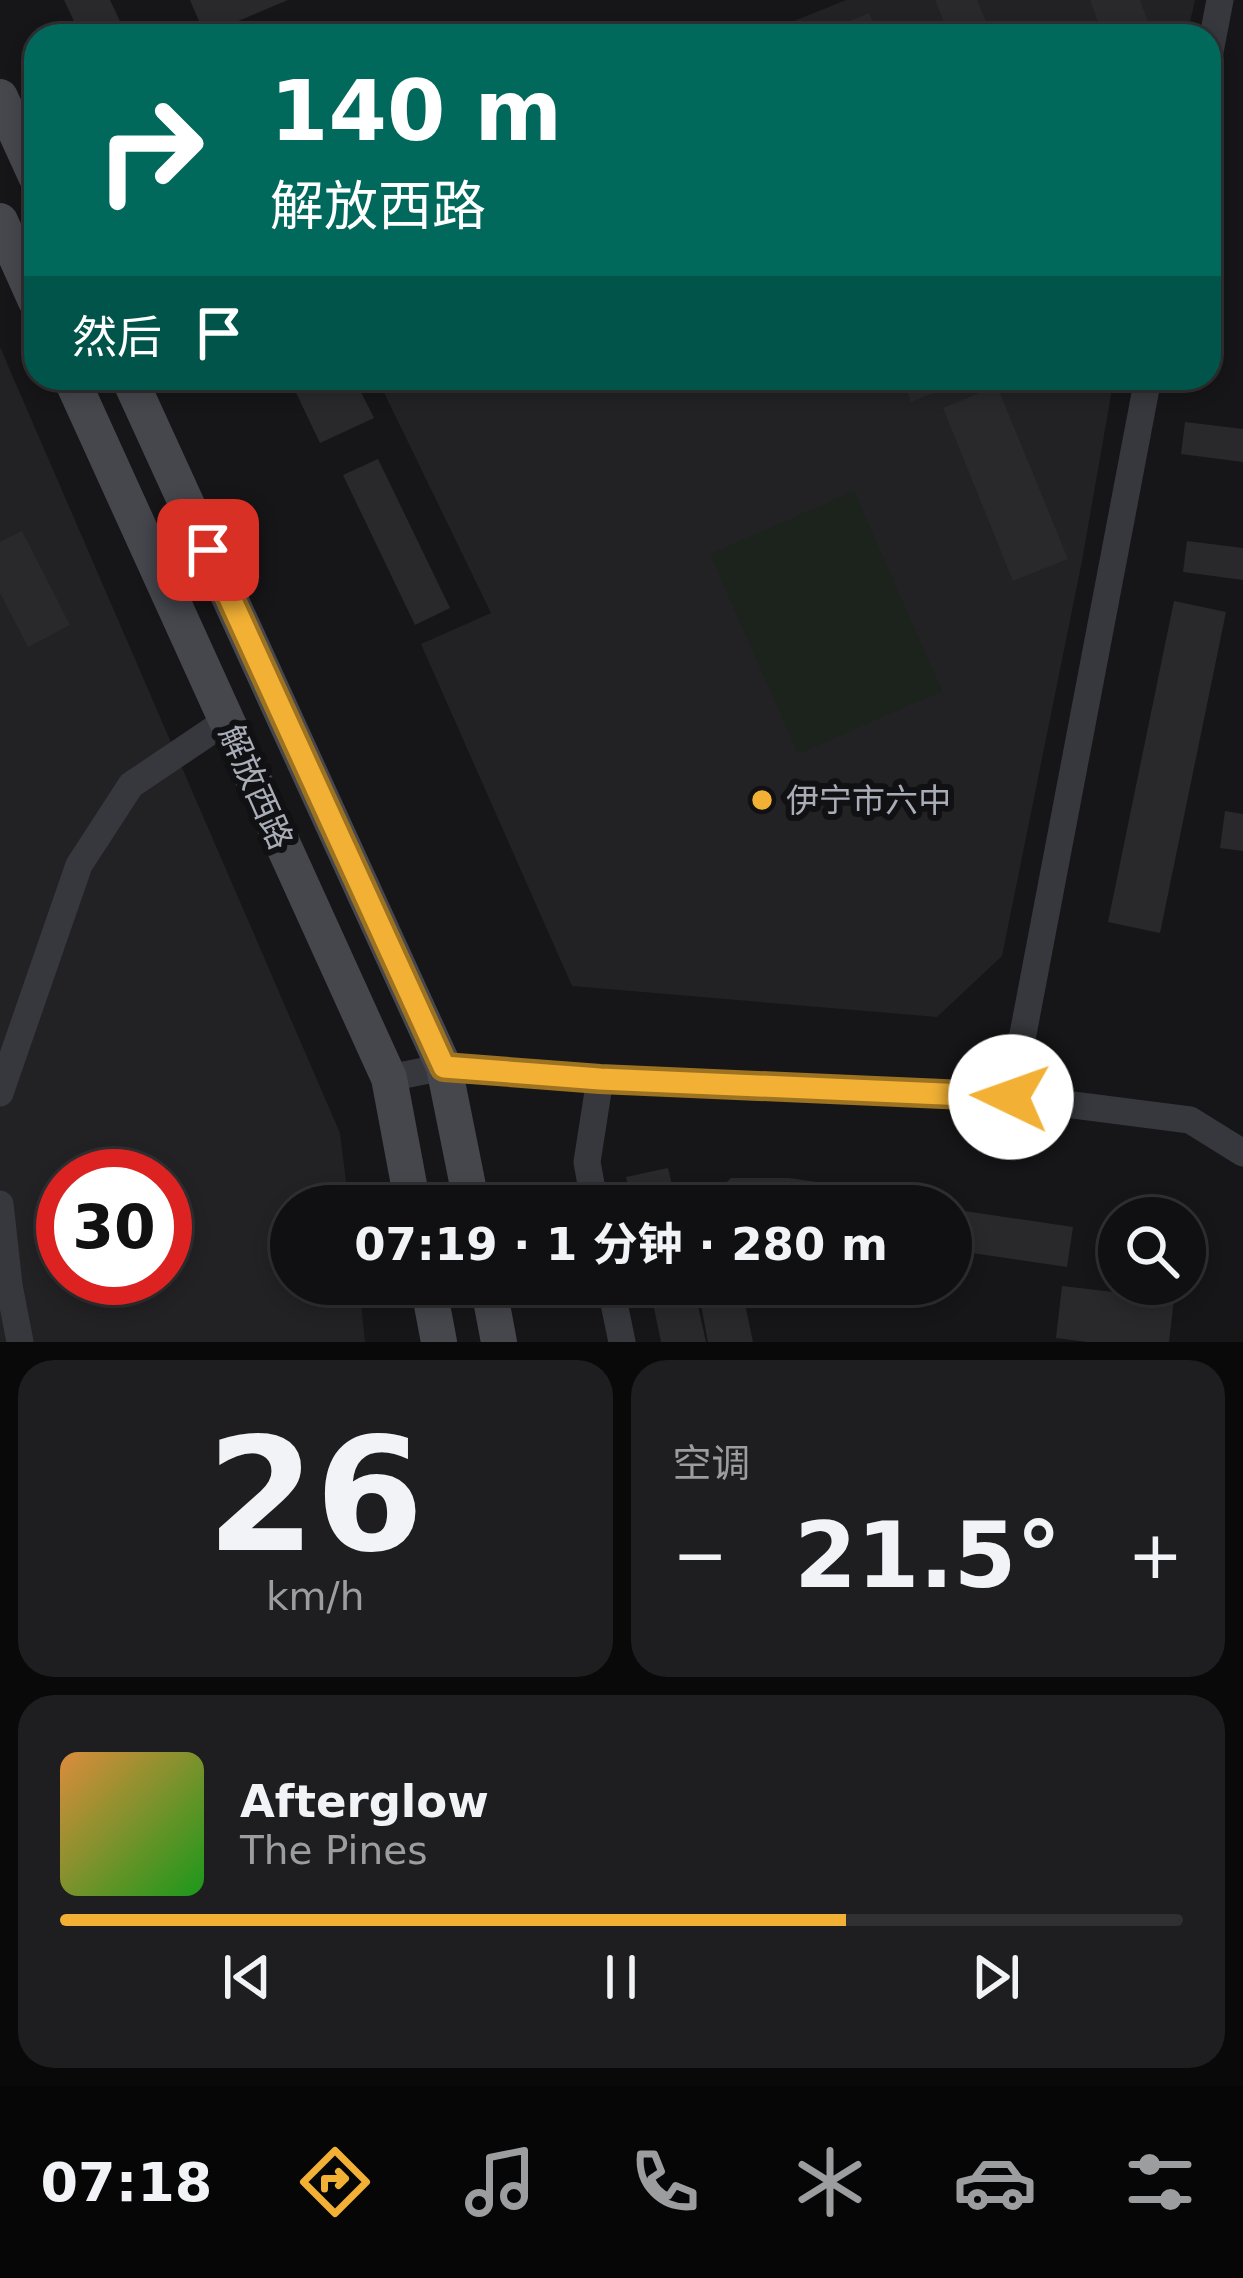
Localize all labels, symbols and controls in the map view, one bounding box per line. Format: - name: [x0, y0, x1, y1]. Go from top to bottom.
- text: 140 m: [270, 62, 562, 160]
- icon: right: [72, 72, 228, 228]
- text: 解放西路: [270, 175, 486, 238]
- icon: arrive: [186, 300, 252, 366]
- text: 然后: [72, 311, 162, 364]
- pin: [157, 499, 259, 601]
- icon: arrive: [175, 517, 241, 583]
- street label: 解放西路: [211, 719, 301, 855]
- place label: 伊宁市六中: [786, 781, 951, 820]
- marker: 伊宁市六中: [749, 787, 775, 813]
- position arrow: [948, 1034, 1074, 1160]
- speed limit sign: 30: [36, 1149, 192, 1305]
- map controls: [1098, 1197, 1206, 1305]
- button: search: [1098, 1197, 1206, 1305]
- text: 07:19 · 1 分钟 · 280 m: [354, 1218, 888, 1271]
- text: 26: [207, 1405, 424, 1587]
- text: 空调: [673, 1441, 751, 1486]
- text: 21.5°: [794, 1503, 1061, 1608]
- text: −: [673, 1517, 728, 1594]
- text: +: [1128, 1517, 1183, 1594]
- text: km/h: [266, 1574, 364, 1619]
- text: Afterglow: [240, 1775, 489, 1828]
- text: The Pines: [240, 1828, 427, 1873]
- icon: previous: [214, 1944, 280, 2010]
- icon: pause: [588, 1944, 654, 2010]
- icon: next: [963, 1944, 1029, 2010]
- icon: directions: [293, 2140, 377, 2224]
- icon: music: [458, 2140, 542, 2224]
- icon: phone: [623, 2140, 707, 2224]
- icon: climate: [788, 2140, 872, 2224]
- icon: car: [953, 2140, 1037, 2224]
- icon: filters: [1118, 2140, 1202, 2224]
- text: 07:18: [41, 2151, 212, 2214]

